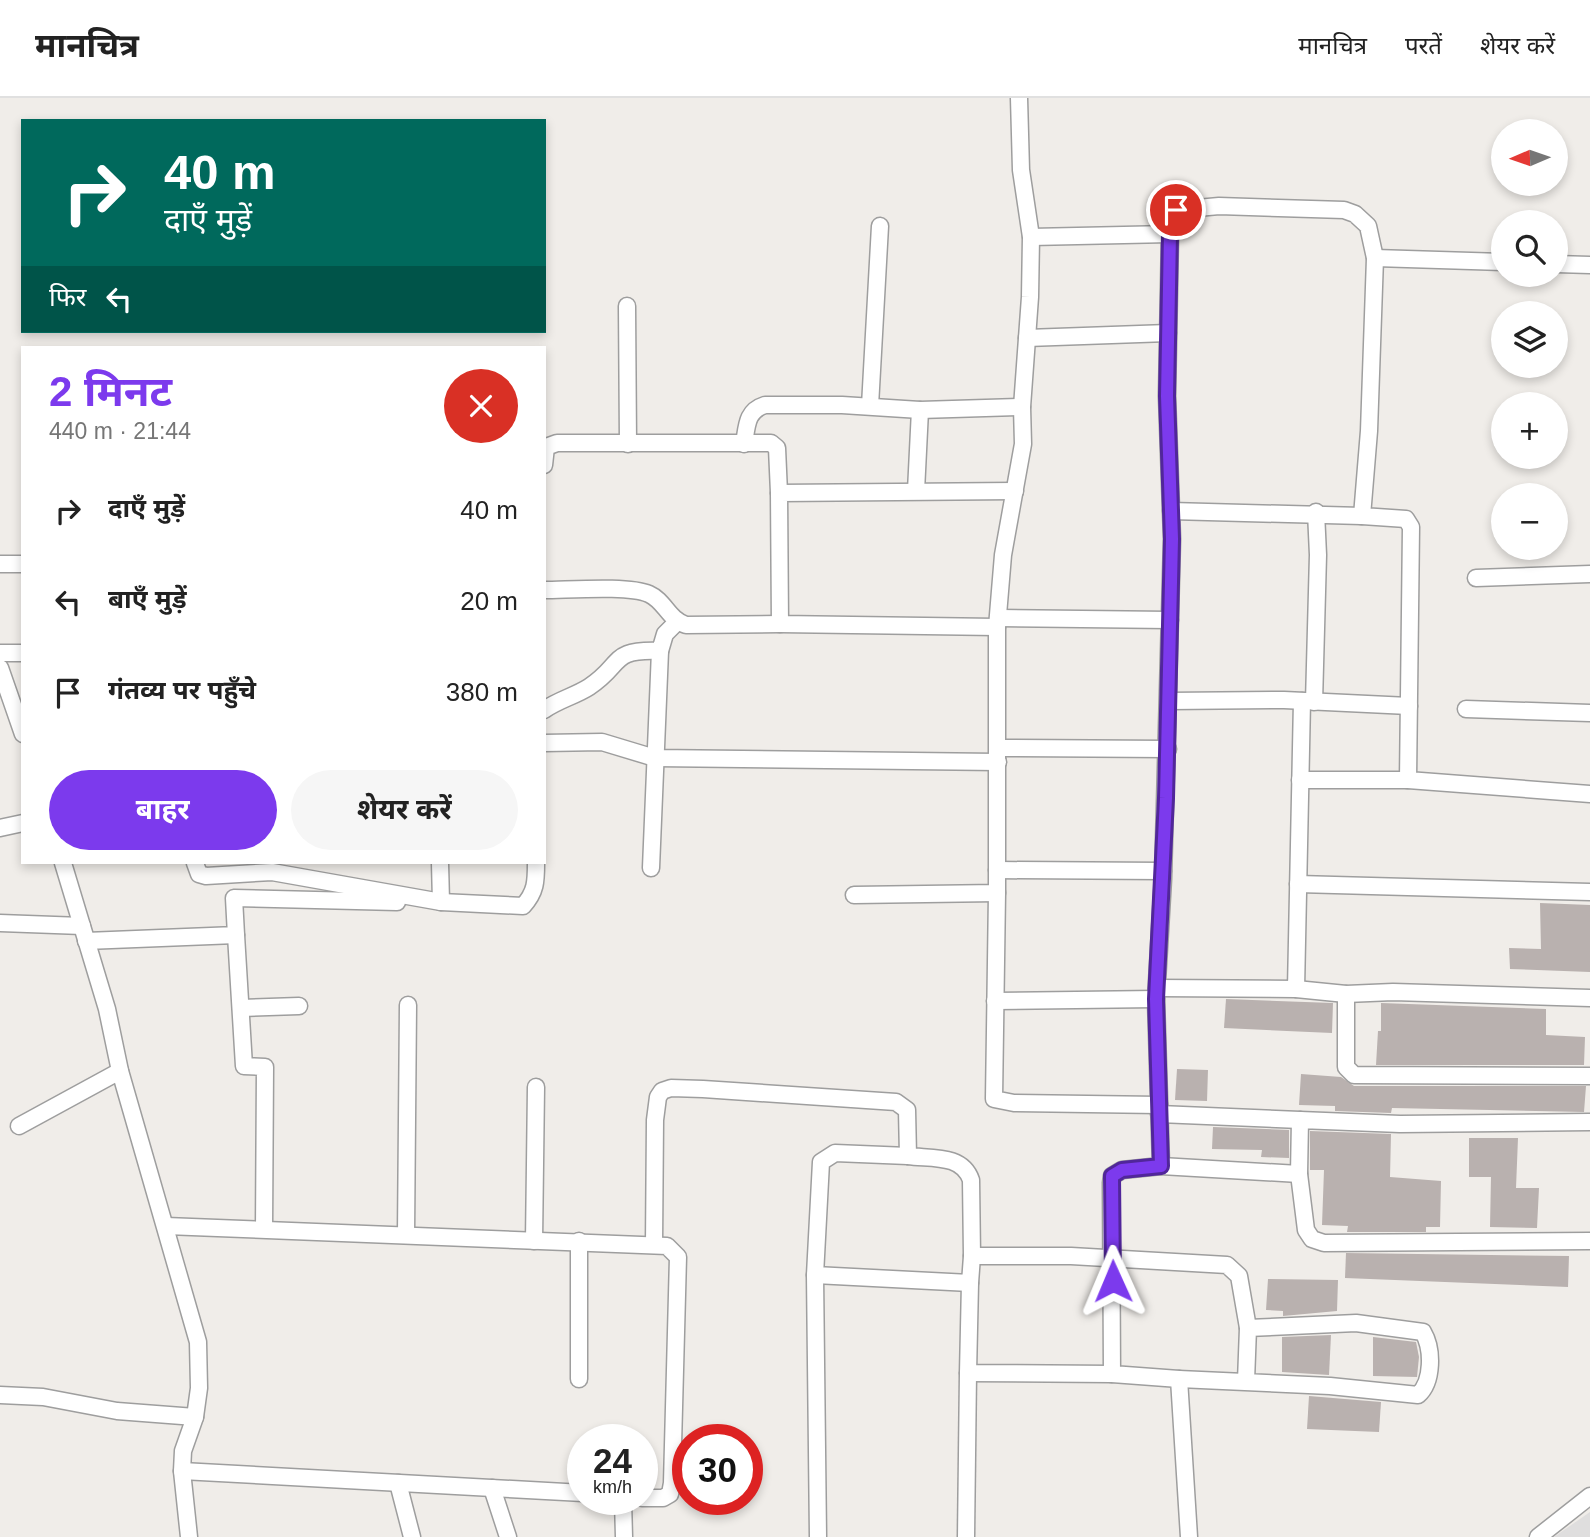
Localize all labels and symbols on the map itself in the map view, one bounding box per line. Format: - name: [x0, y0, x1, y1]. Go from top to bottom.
- north arrow: [1491, 119, 1568, 196]
- pin: [1146, 180, 1206, 240]
- position arrow: [1076, 1244, 1150, 1318]
- speed limit sign: 30: [672, 1424, 763, 1515]

